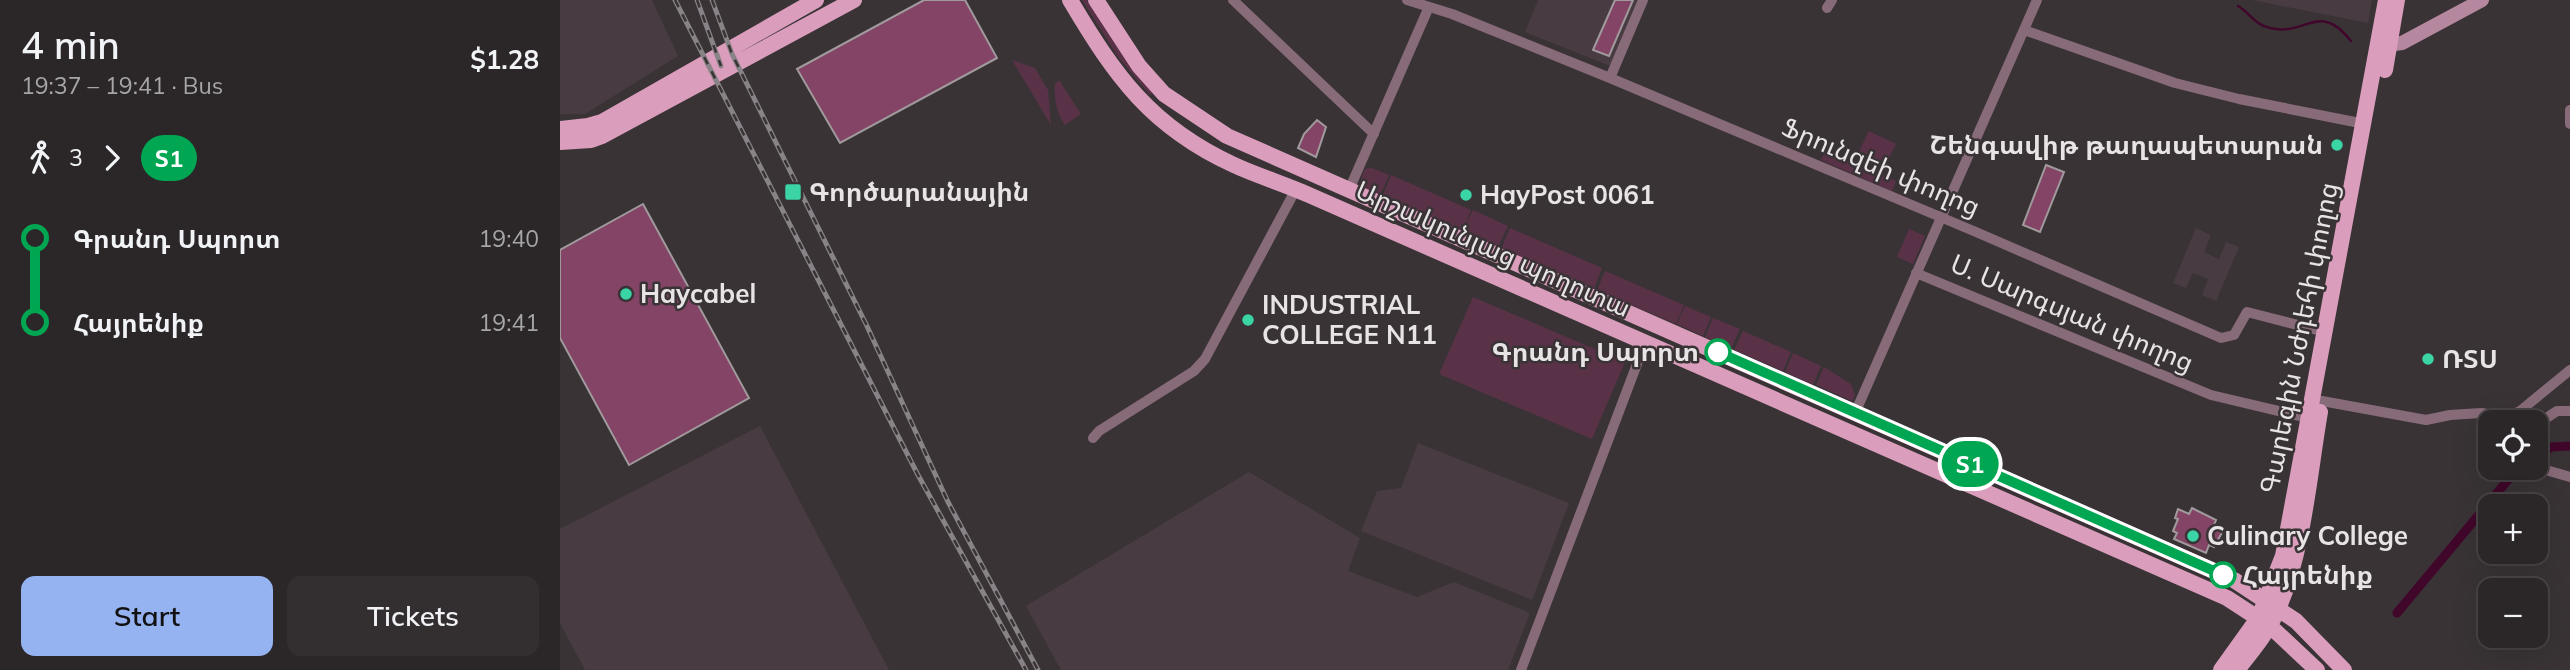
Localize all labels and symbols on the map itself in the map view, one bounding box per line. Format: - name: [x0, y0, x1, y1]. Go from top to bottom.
- street label: Ֆրունզեի փողոց: [1777, 110, 1985, 223]
- place label: Շենգավիթ թաղապետարան: [1930, 128, 2323, 161]
- marker: Շենգավիթ թաղապետարան: [2329, 137, 2345, 153]
- street label: Արշակունյաց պողոտա: [1351, 173, 1636, 324]
- place label: Գործարանային: [809, 175, 1029, 208]
- place label: HayPost 0061: [1480, 178, 1655, 211]
- street label: Գարեգին Նժդեհի փողոց: [2252, 180, 2345, 496]
- marker: Գործարանային: [783, 182, 803, 202]
- marker: HayPost 0061: [1458, 187, 1474, 203]
- street label: Ս. Սարգսյան փողոց: [1946, 246, 2199, 379]
- place label: Haycabel: [640, 277, 756, 310]
- marker: Haycabel: [618, 286, 634, 302]
- place label: INDUSTRIAL COLLEGE N11: [1262, 288, 1437, 351]
- marker: INDUSTRIAL COLLEGE N11: [1240, 312, 1256, 328]
- place label: Գրանդ Սպորտ: [1492, 335, 1699, 368]
- marker: Գրանդ Սպորտ: [1705, 339, 1731, 365]
- place label: ՌՏՍ: [2442, 342, 2498, 375]
- marker: ՌՏՍ: [2420, 351, 2436, 367]
- line badge: Տ1: [1938, 441, 2002, 487]
- place label: Culinary College: [2207, 519, 2408, 552]
- marker: Culinary College: [2185, 528, 2201, 544]
- place label: Հայրենիք: [2242, 558, 2373, 591]
- marker: Հայրենիք: [2210, 562, 2236, 588]

